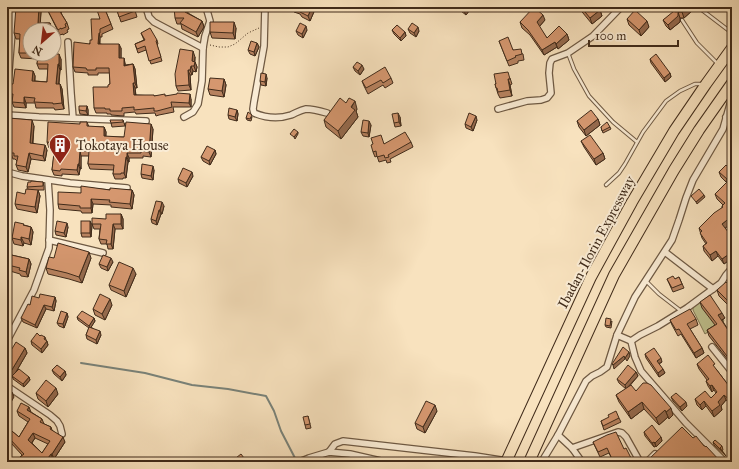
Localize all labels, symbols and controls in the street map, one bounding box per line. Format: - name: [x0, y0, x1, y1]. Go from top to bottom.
- north arrow: [22, 22, 62, 62]
- scale bar: [589, 22, 678, 48]
- text: 100 m: [595, 29, 626, 43]
- text: N: [30, 42, 45, 58]
- building icon: Tokotaya House: [47, 132, 73, 165]
- place label: Tokotaya House: [76, 137, 169, 154]
- street label: Ibadan-Ilorin Expressway: [554, 173, 639, 311]

